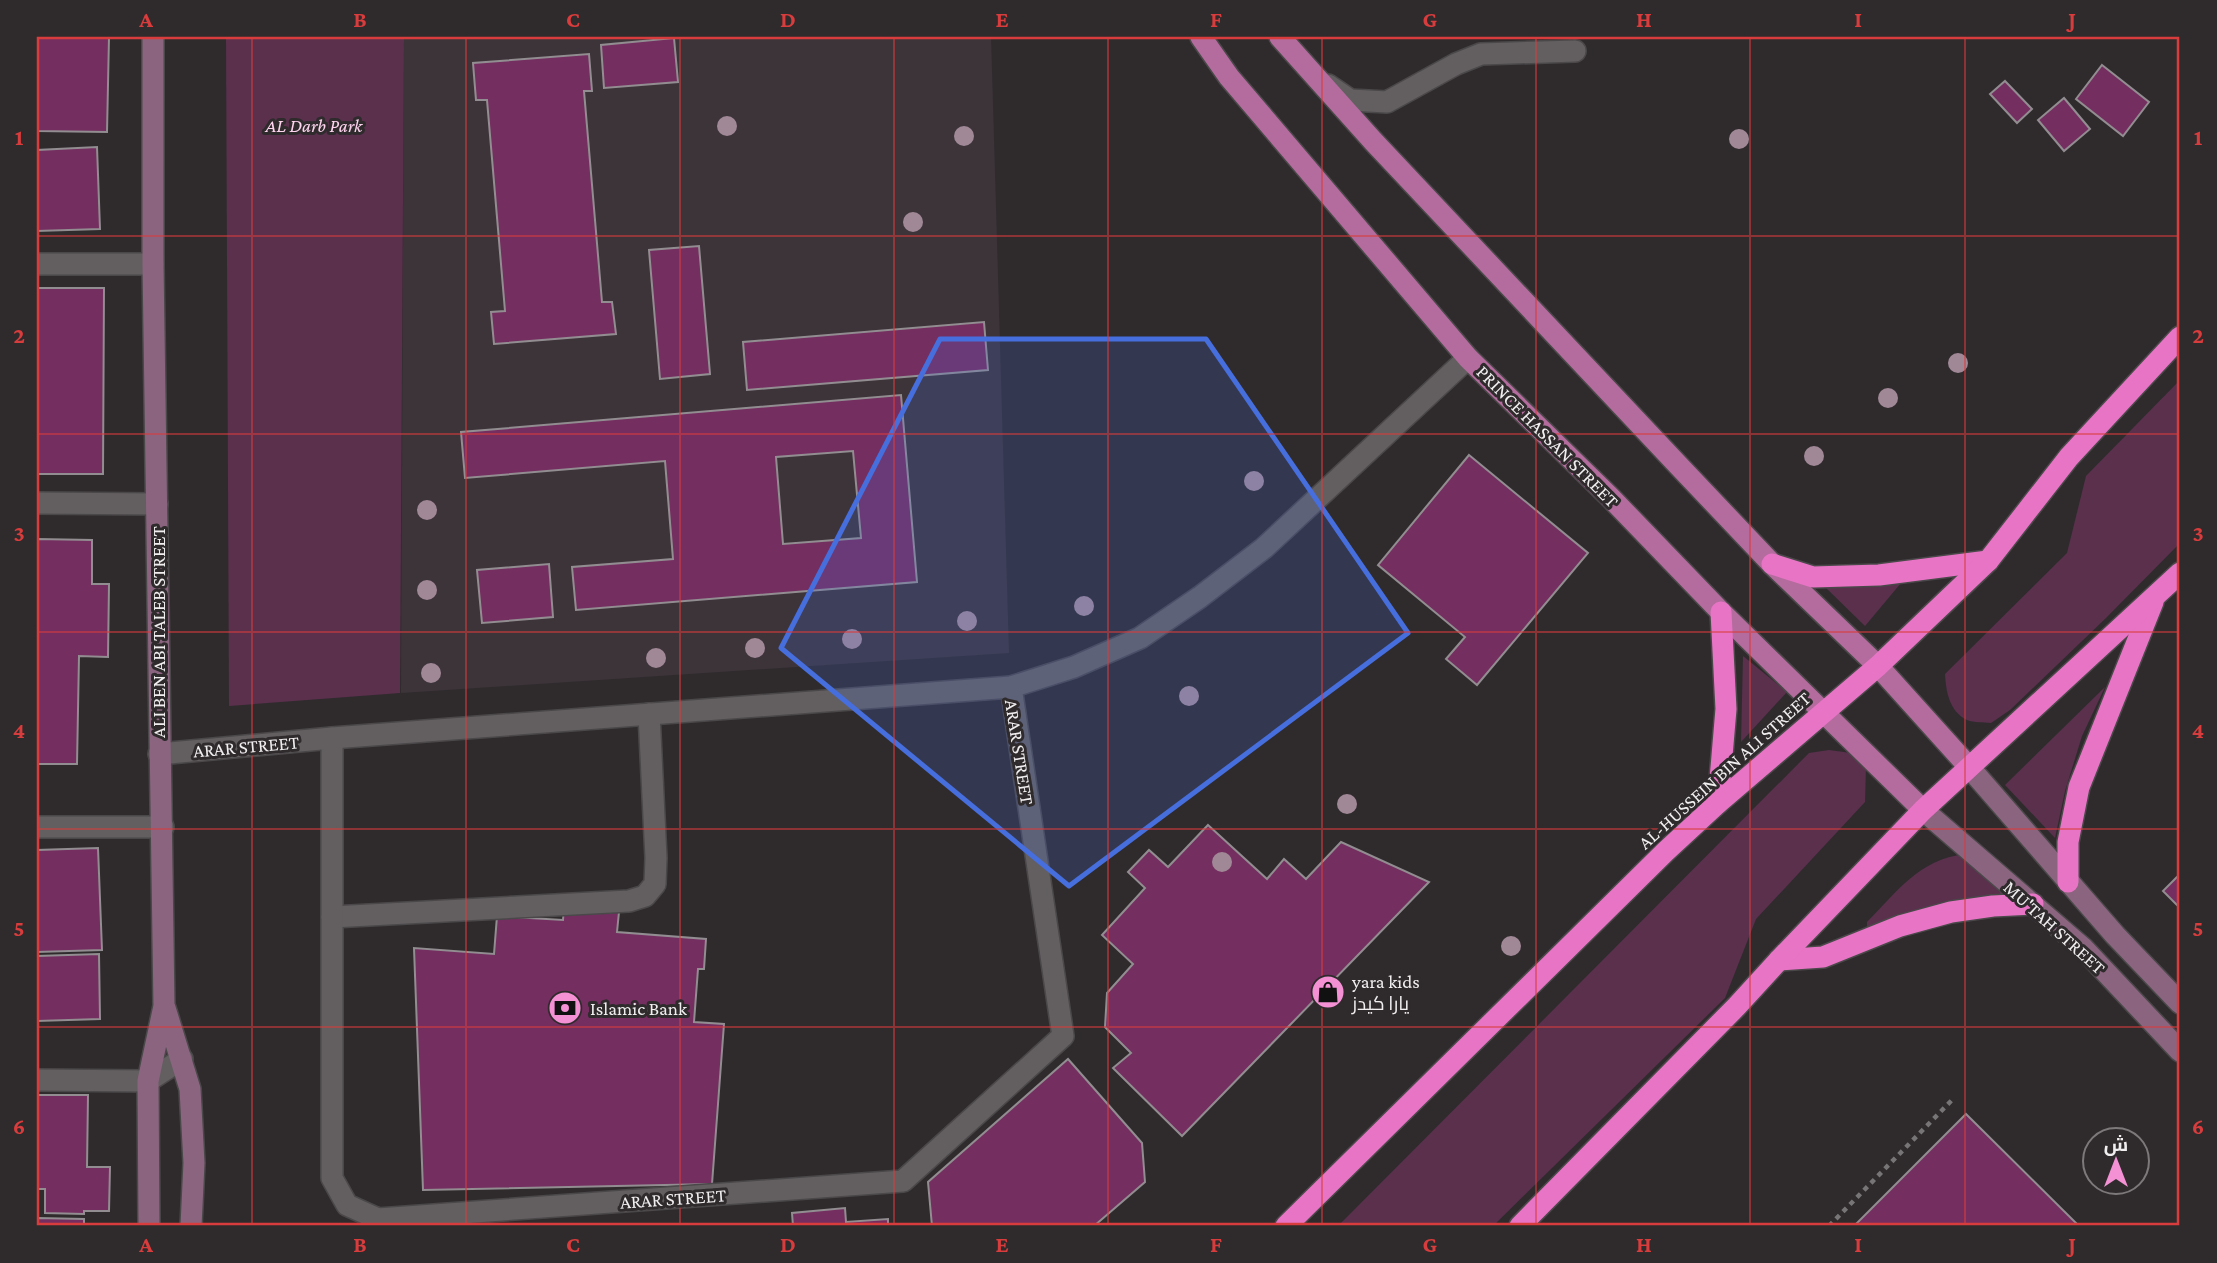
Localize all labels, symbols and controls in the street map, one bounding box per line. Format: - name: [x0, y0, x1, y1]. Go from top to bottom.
- text: A: [138, 6, 153, 32]
- text: B: [353, 6, 367, 32]
- text: C: [566, 6, 580, 32]
- text: D: [780, 6, 796, 32]
- text: E: [995, 6, 1009, 32]
- text: F: [1210, 6, 1222, 32]
- text: G: [1423, 6, 1438, 32]
- text: H: [1636, 6, 1652, 32]
- text: I: [1854, 6, 1862, 32]
- text: J: [2066, 6, 2076, 32]
- park label: AL Darb Park: [265, 115, 363, 136]
- text: 1: [15, 124, 24, 150]
- text: 1: [2194, 124, 2203, 150]
- text: 2: [13, 322, 25, 348]
- text: 2: [2192, 322, 2204, 348]
- street label: PRINCE HASSAN STREET: [1472, 361, 1623, 512]
- text: 3: [13, 520, 25, 546]
- text: 3: [2192, 520, 2204, 546]
- street label: ALI BEN ABI TALEB STREET: [148, 525, 169, 738]
- street label: AL-HUSSEIN BIN ALI STREET: [1634, 687, 1815, 853]
- street label: ARAR STREET: [1001, 698, 1038, 807]
- text: 4: [13, 717, 25, 743]
- text: 4: [2192, 717, 2204, 743]
- street label: ARAR STREET: [192, 731, 301, 762]
- street label: MU'TAH STREET: [2000, 876, 2110, 979]
- text: 5: [13, 915, 25, 941]
- text: 5: [2192, 915, 2204, 941]
- place label: yara kids يارا كيدز: [1351, 971, 1420, 1015]
- shop icon: yara kids يارا كيدز: [1309, 973, 1347, 1011]
- bank icon: Islamic Bank: [546, 989, 584, 1027]
- place label: Islamic Bank: [590, 998, 688, 1019]
- text: 6: [13, 1113, 25, 1139]
- text: 6: [2192, 1113, 2204, 1139]
- north arrow: [2080, 1126, 2150, 1196]
- text: ش: [2104, 1134, 2128, 1156]
- street label: ARAR STREET: [619, 1184, 727, 1213]
- text: A: [138, 1231, 153, 1257]
- text: B: [353, 1231, 367, 1257]
- text: C: [566, 1231, 580, 1257]
- text: D: [780, 1231, 796, 1257]
- text: E: [995, 1231, 1009, 1257]
- text: F: [1210, 1231, 1222, 1257]
- text: G: [1423, 1231, 1438, 1257]
- text: H: [1636, 1231, 1652, 1257]
- text: I: [1854, 1231, 1862, 1257]
- text: J: [2066, 1231, 2076, 1257]

